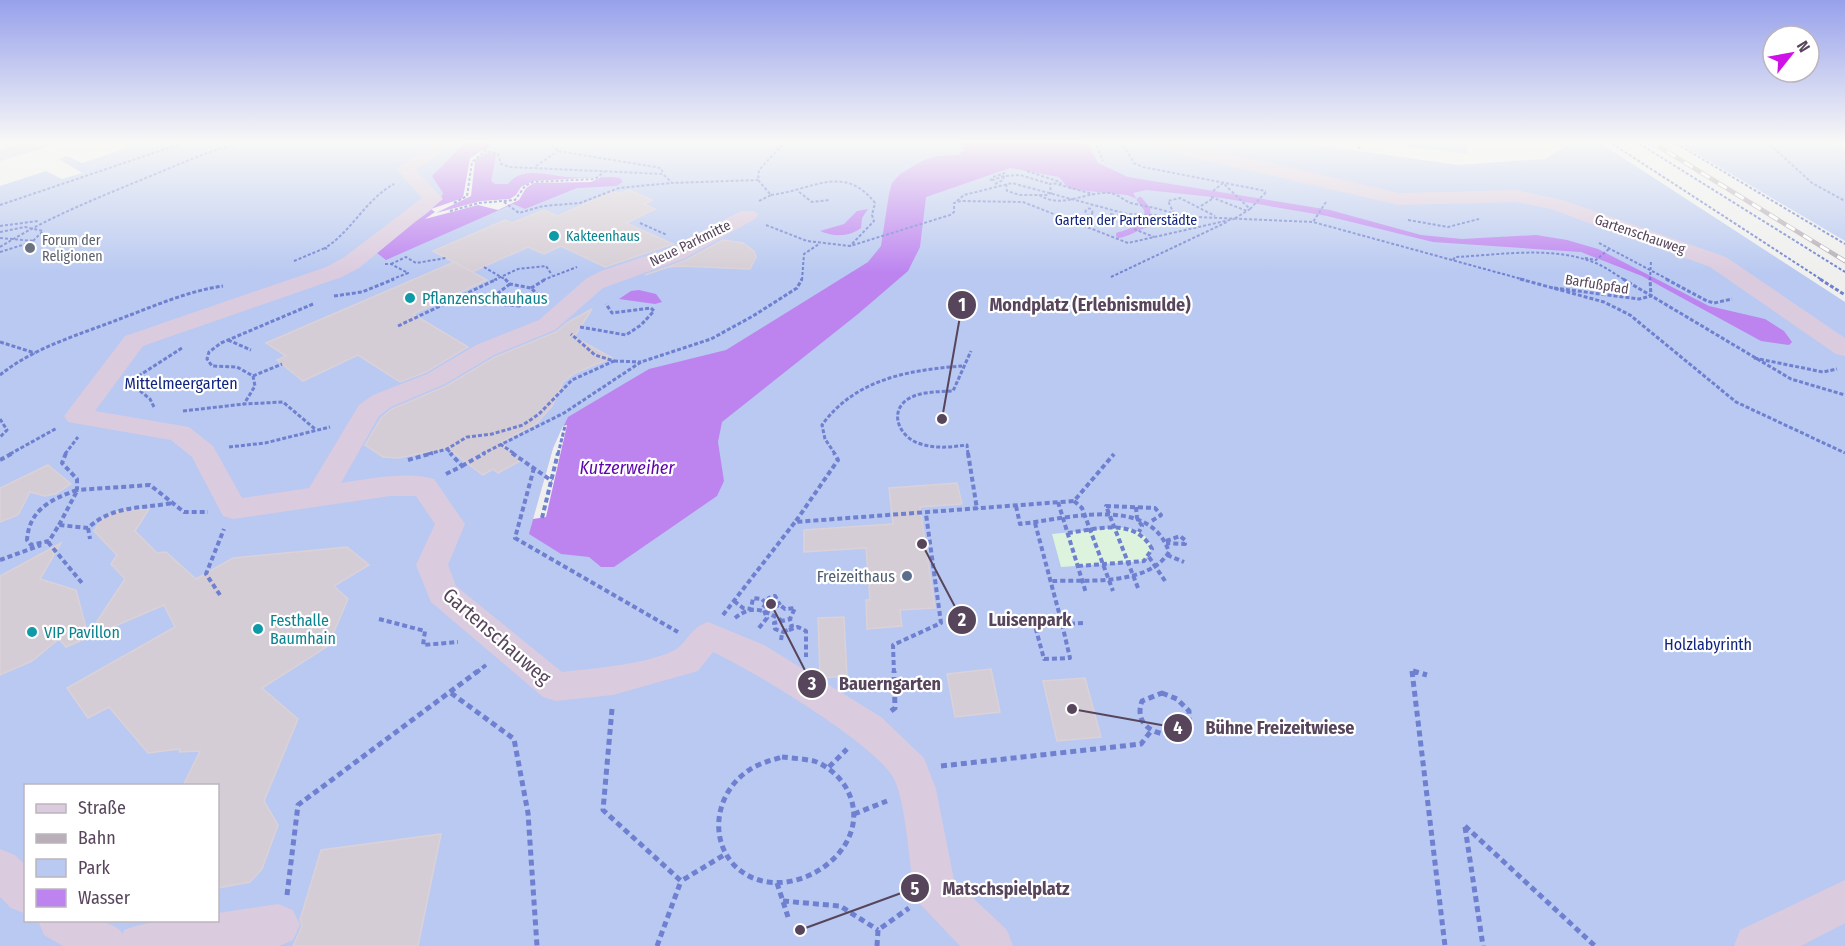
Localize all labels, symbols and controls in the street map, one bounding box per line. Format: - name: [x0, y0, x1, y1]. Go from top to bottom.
- north arrow: [1761, 24, 1821, 84]
- text: N: [1793, 38, 1814, 56]
- street label: Gartenschauweg: [1592, 211, 1688, 258]
- park label: Garten der Partnerstädte: [1055, 212, 1197, 229]
- street label: Neue Parkmitte: [647, 216, 734, 270]
- place label: Kakteenhaus: [566, 228, 640, 245]
- marker: Kakteenhaus: [547, 229, 561, 243]
- place label: Forum der Religionen: [42, 232, 103, 265]
- marker: Forum der Religionen: [23, 241, 37, 255]
- street label: Barfußpfad: [1564, 271, 1630, 298]
- callout: Mondplatz (Erlebnismulde): [947, 287, 1202, 323]
- place label: Pflanzenschauhaus: [422, 289, 548, 308]
- marker: Pflanzenschauhaus: [403, 291, 417, 305]
- text: 1: [958, 294, 966, 316]
- text: Mondplatz (Erlebnismulde): [989, 294, 1191, 316]
- park label: Mittelmeergarten: [124, 374, 238, 393]
- water label: Kutzerweiher: [579, 457, 675, 479]
- place label: Freizeithaus: [817, 567, 895, 586]
- marker: Freizeithaus: [900, 569, 914, 583]
- street label: Gartenschauweg: [438, 583, 556, 690]
- callout: Luisenpark: [947, 602, 1084, 638]
- text: 2: [957, 609, 966, 631]
- text: Luisenpark: [989, 609, 1072, 631]
- place label: Festhalle Baumhain: [270, 611, 336, 648]
- marker: Festhalle Baumhain: [251, 622, 265, 636]
- place label: VIP Pavillon: [44, 623, 120, 642]
- marker: VIP Pavillon: [25, 625, 39, 639]
- park label: Holzlabyrinth: [1664, 635, 1752, 654]
- callout: Bauerngarten: [797, 666, 953, 702]
- text: 3: [807, 673, 817, 695]
- text: Bauerngarten: [839, 673, 941, 695]
- callout: Bühne Freizeitwiese: [1163, 710, 1366, 746]
- text: 4: [1173, 717, 1183, 739]
- text: Bühne Freizeitwiese: [1206, 717, 1354, 739]
- legend: [24, 784, 219, 922]
- text: Straße: [78, 797, 126, 819]
- text: Bahn: [78, 827, 116, 849]
- text: Park: [78, 857, 111, 879]
- callout: Matschspielplatz: [900, 870, 1082, 906]
- text: 5: [911, 878, 920, 900]
- text: Matschspielplatz: [942, 878, 1070, 900]
- text: Wasser: [78, 887, 131, 909]

